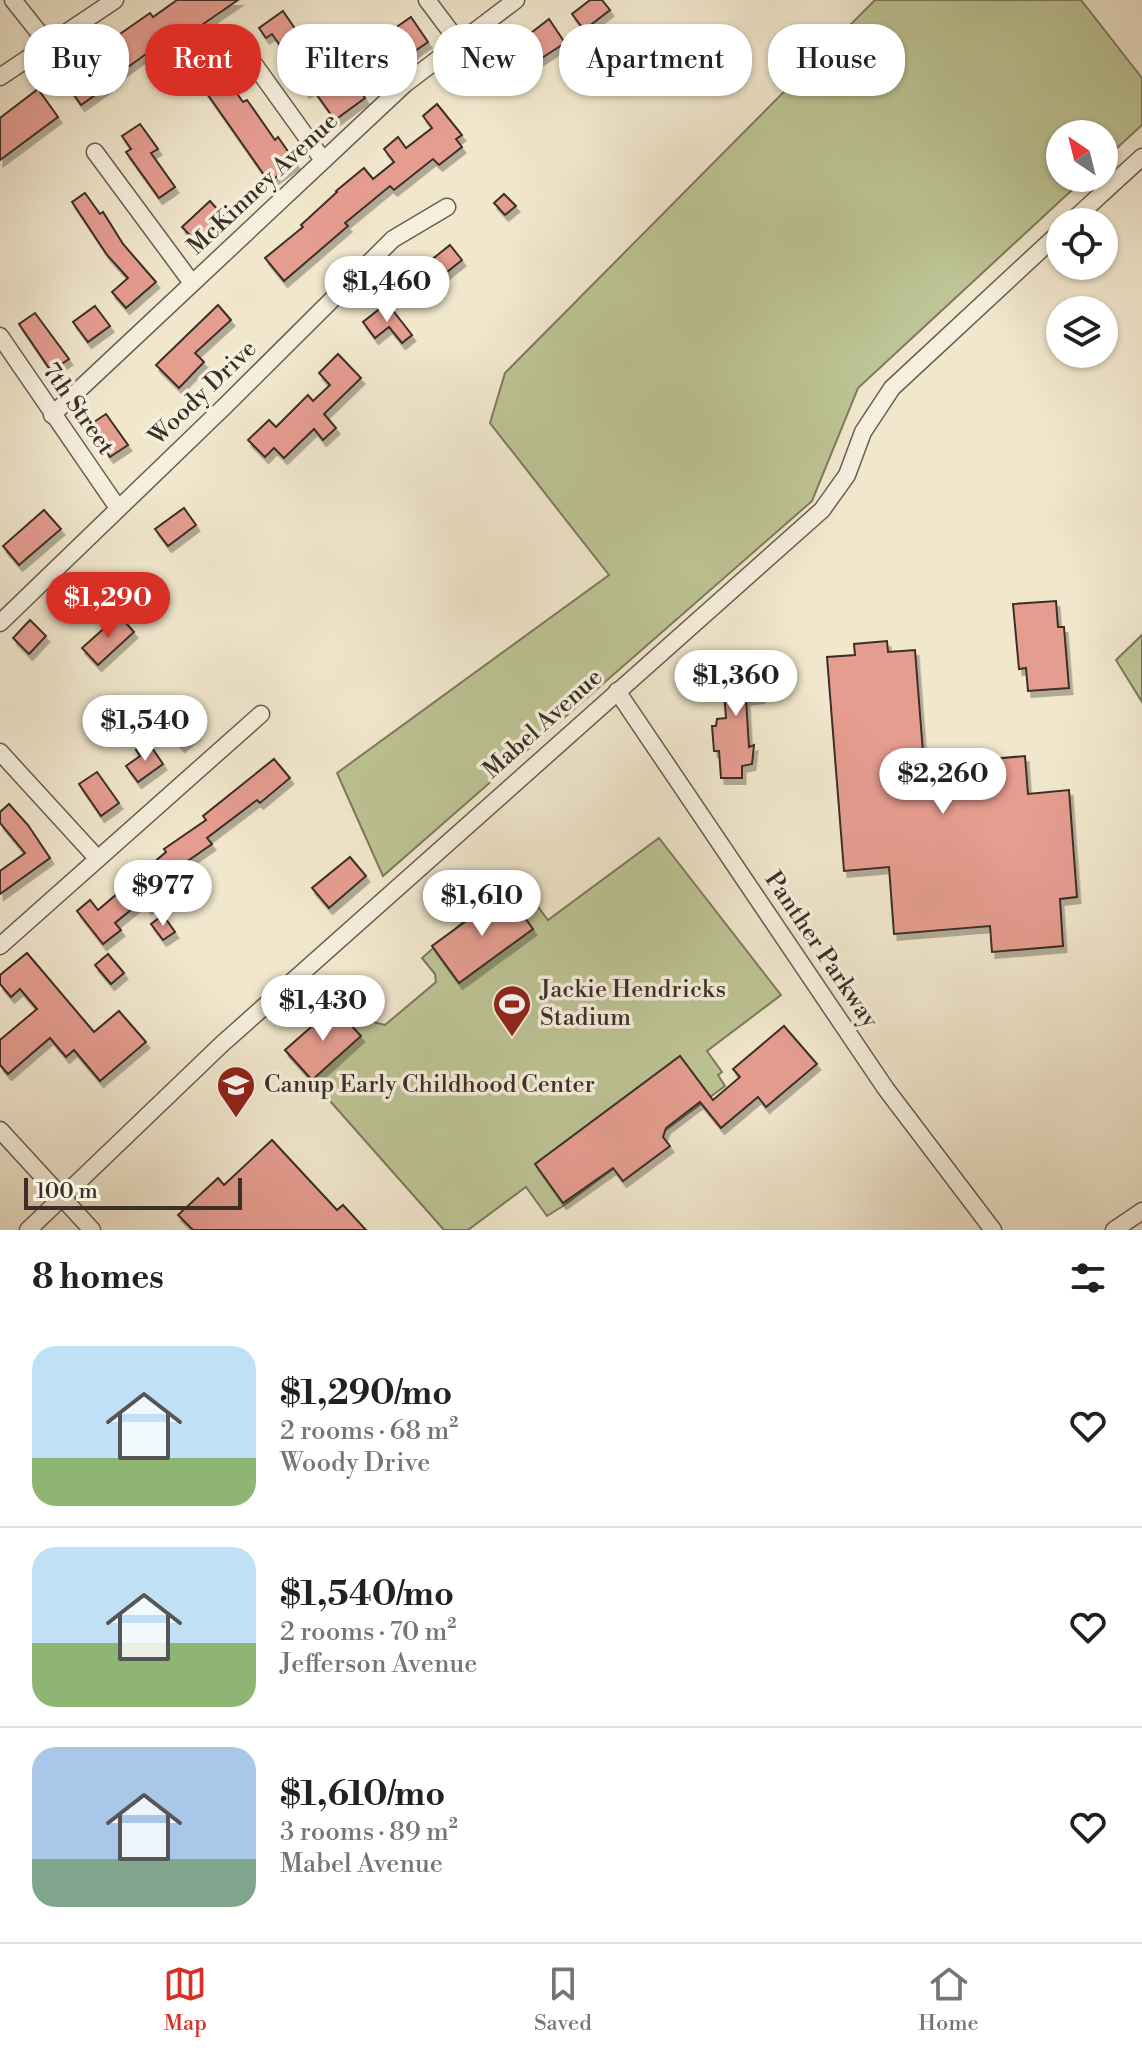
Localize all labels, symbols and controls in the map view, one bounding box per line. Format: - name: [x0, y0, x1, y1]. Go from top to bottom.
- chip: Buy: [24, 24, 129, 96]
- chip: Rent: [145, 24, 261, 96]
- chip: Filters: [277, 24, 417, 96]
- chip: New: [433, 24, 543, 96]
- chip: Apartment: [559, 24, 752, 96]
- chip: House: [768, 24, 905, 96]
- street label: McKinney Avenue: [181, 106, 345, 262]
- north arrow: [1046, 120, 1118, 192]
- map controls: [1046, 120, 1118, 368]
- button: locate: [1046, 208, 1118, 280]
- pin: $1,460: [322, 256, 452, 324]
- text: $1,460: [343, 266, 431, 298]
- button: layers: [1046, 296, 1118, 368]
- street label: Woody Drive: [142, 334, 263, 453]
- street label: 7th Street: [36, 357, 121, 461]
- pin: $1,290: [43, 572, 173, 640]
- text: $1,290: [64, 582, 152, 614]
- pin: $1,360: [671, 650, 801, 718]
- text: $1,360: [692, 660, 780, 692]
- street label: Mabel Avenue: [477, 663, 609, 785]
- pin: $1,540: [80, 695, 210, 763]
- text: $1,540: [100, 705, 190, 737]
- pin: $2,260: [878, 748, 1008, 816]
- text: $2,260: [897, 758, 989, 790]
- pin: $977: [116, 860, 210, 928]
- street label: Panther Parkway: [758, 866, 885, 1034]
- text: $977: [132, 870, 194, 902]
- pin: $1,610: [417, 870, 547, 938]
- text: $1,610: [441, 880, 523, 912]
- pin: $1,430: [258, 975, 388, 1043]
- place label: Jackie Hendricks Stadium: [539, 975, 726, 1033]
- sports icon: Jackie Hendricks Stadium: [491, 983, 533, 1038]
- text: $1,430: [279, 985, 367, 1017]
- school or university icon: Canup Early Childhood Center: [215, 1064, 257, 1119]
- place label: Canup Early Childhood Center: [264, 1070, 595, 1100]
- scale bar: [24, 1174, 242, 1210]
- text: 100 m: [36, 1178, 98, 1205]
- icon: filters: [1066, 1256, 1110, 1300]
- text: 8 homes: [32, 1257, 164, 1299]
- text: $1,290/mo: [280, 1373, 452, 1415]
- icon: home: [96, 1378, 192, 1474]
- icon: heart: [1066, 1404, 1110, 1448]
- text: 2 rooms · 68 m²: [280, 1415, 458, 1447]
- text: Woody Drive: [280, 1447, 430, 1479]
- text: $1,540/mo: [280, 1574, 454, 1616]
- icon: home: [96, 1579, 192, 1675]
- icon: heart: [1066, 1605, 1110, 1649]
- text: 2 rooms · 70 m²: [280, 1616, 456, 1648]
- text: Jefferson Avenue: [280, 1648, 477, 1680]
- text: $1,610/mo: [280, 1774, 445, 1816]
- icon: home: [96, 1779, 192, 1875]
- icon: heart: [1066, 1805, 1110, 1849]
- text: 3 rooms · 89 m²: [280, 1816, 458, 1848]
- text: Mabel Avenue: [280, 1848, 443, 1880]
- tab: Map: [163, 1962, 207, 2037]
- tab: Saved: [534, 1962, 592, 2037]
- tab: Home: [918, 1962, 979, 2037]

